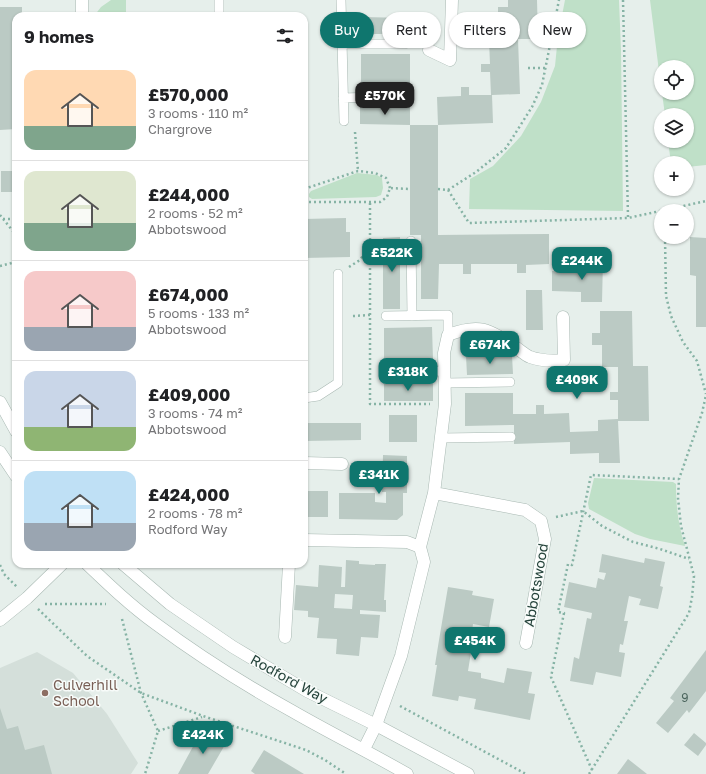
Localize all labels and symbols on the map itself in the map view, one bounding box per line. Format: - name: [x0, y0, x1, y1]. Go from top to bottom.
- pin: £570K: [357, 82, 413, 116]
- pin: £522K: [364, 239, 420, 273]
- pin: £244K: [554, 247, 610, 281]
- pin: £674K: [462, 331, 518, 365]
- pin: £318K: [380, 358, 436, 392]
- pin: £409K: [549, 366, 605, 400]
- pin: £341K: [351, 461, 407, 495]
- street label: Abbotswood: [520, 542, 551, 628]
- pin: £454K: [447, 627, 503, 661]
- street label: Rodford Way: [248, 650, 331, 707]
- place label: Culverhill School: [53, 676, 118, 709]
- marker: Culverhill School: [40, 688, 50, 698]
- house number: 9: [681, 690, 689, 705]
- pin: £424K: [175, 721, 231, 755]

